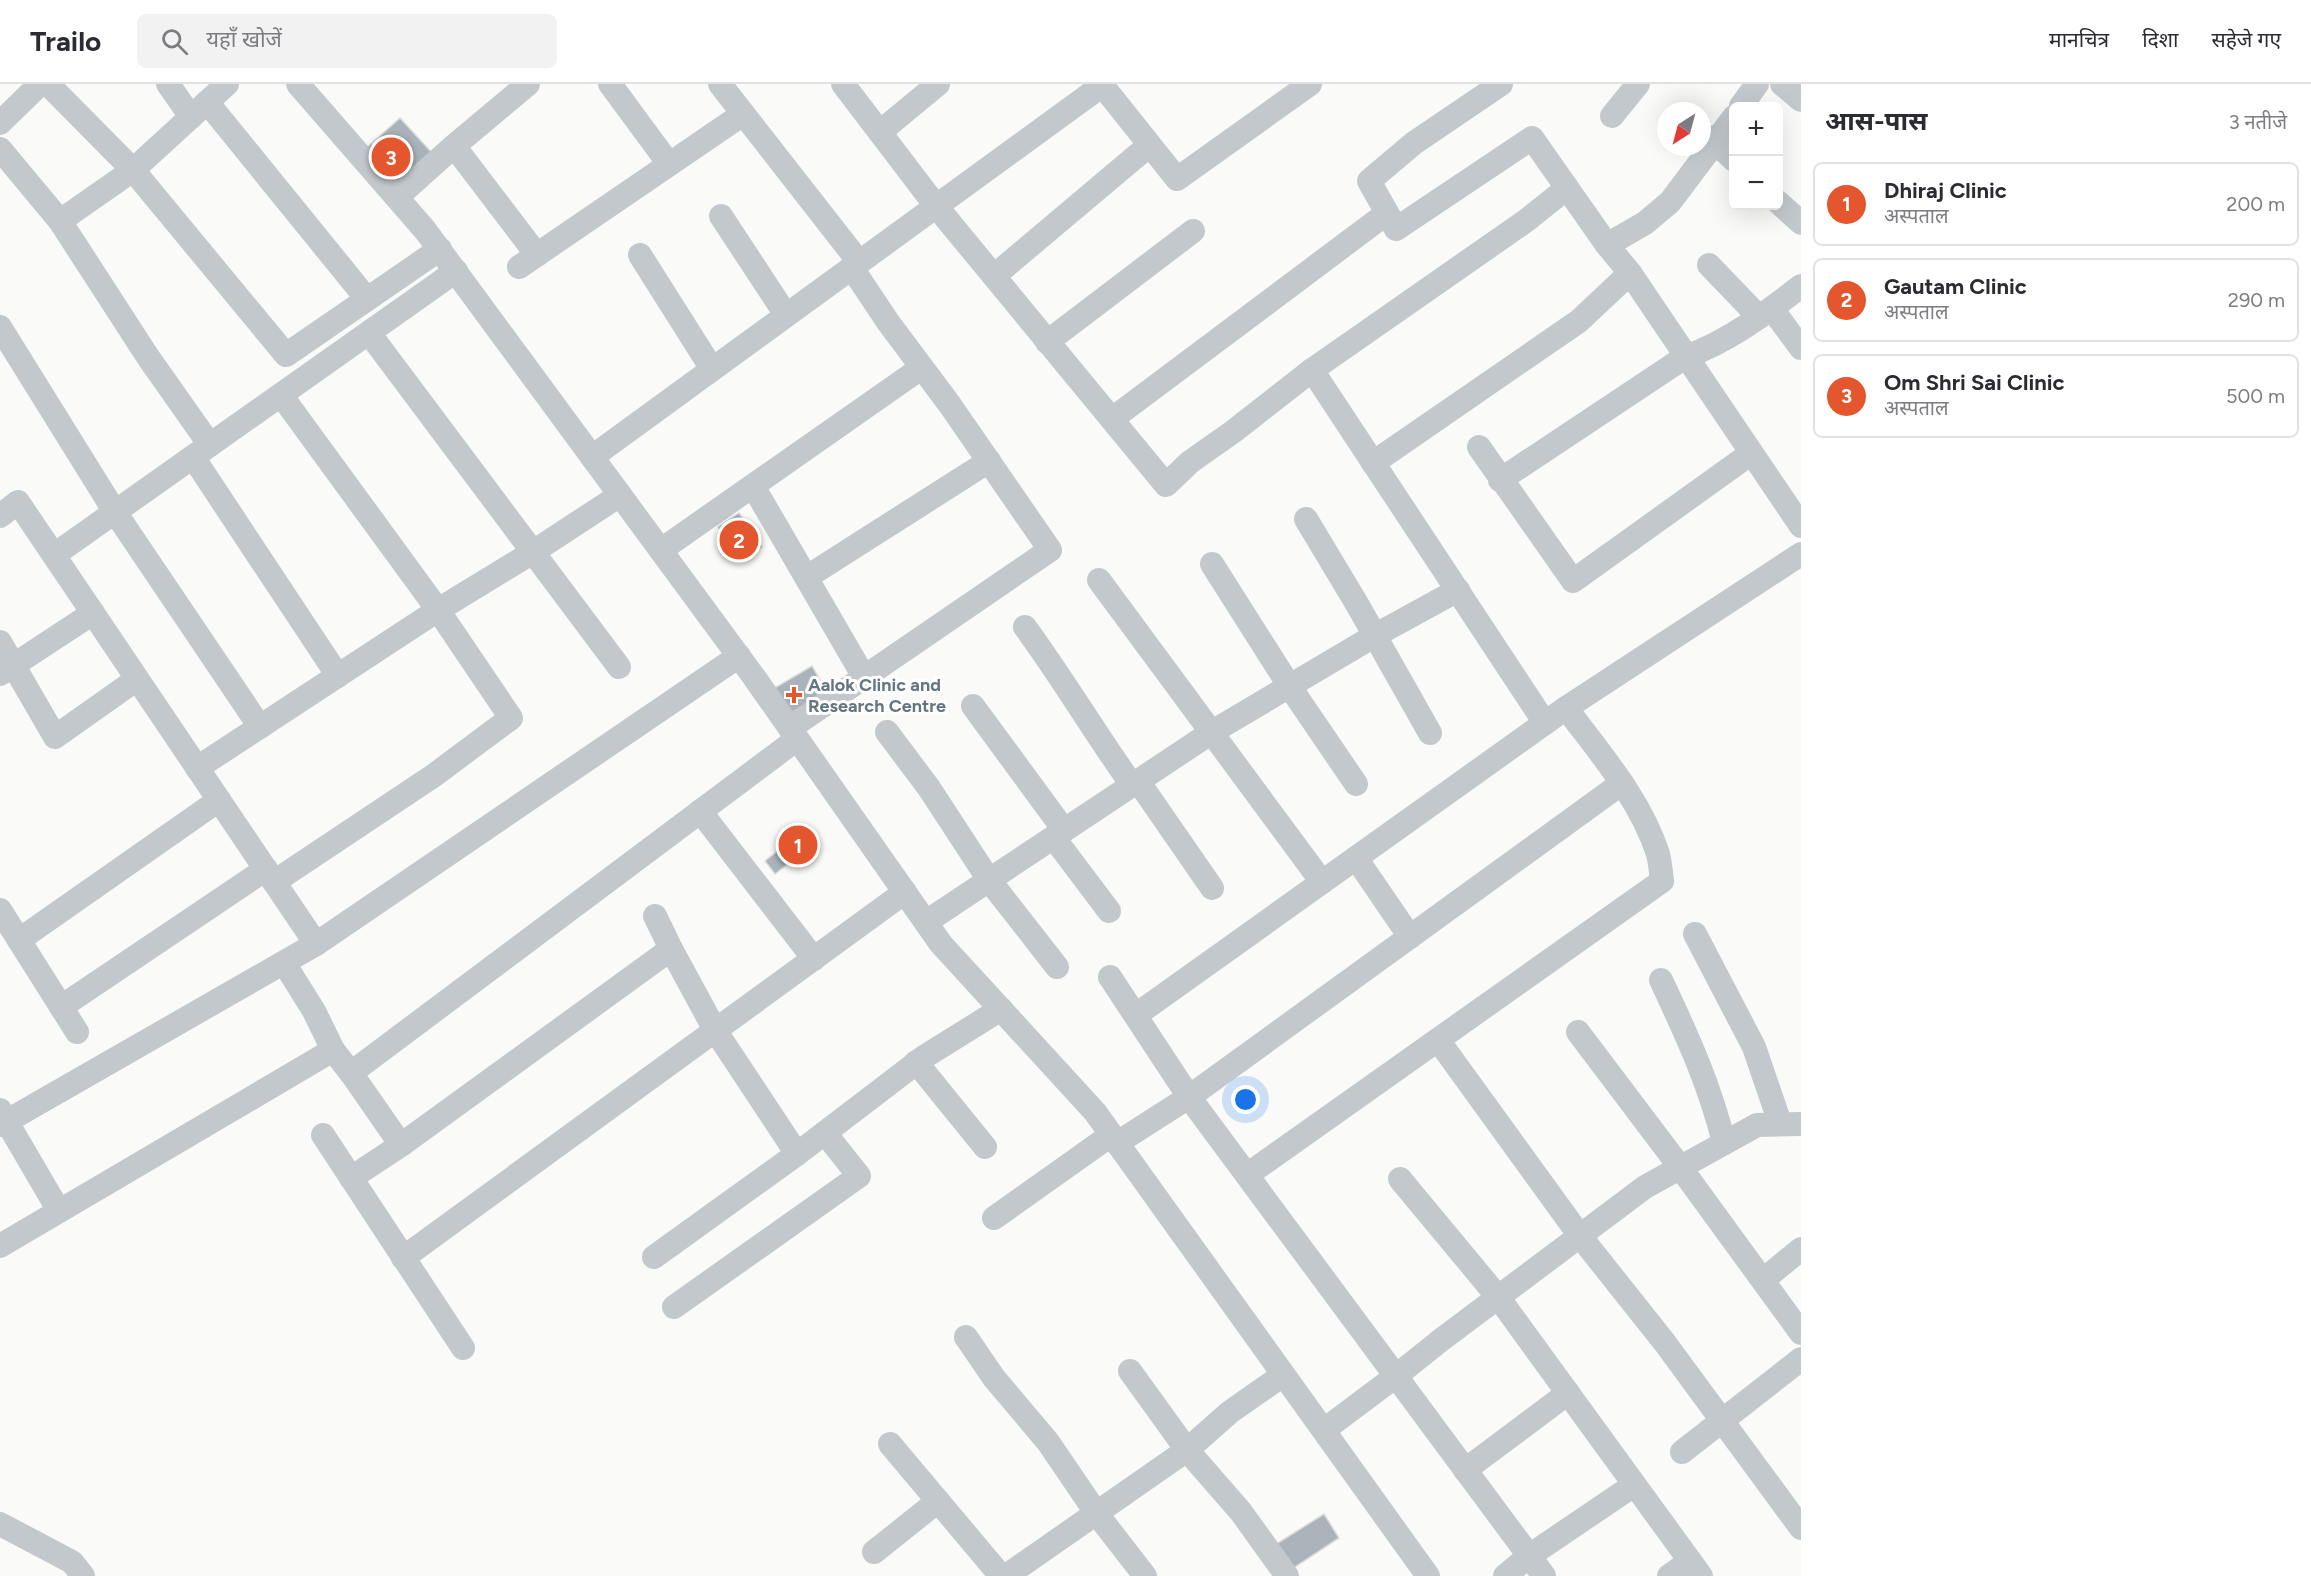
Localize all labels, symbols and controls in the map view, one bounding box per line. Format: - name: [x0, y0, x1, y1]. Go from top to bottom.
- search box: [137, 14, 557, 68]
- text: Trailo: [30, 24, 101, 58]
- icon: search: [158, 25, 191, 58]
- text: यहाँ खोजें: [206, 26, 282, 53]
- text: मानचित्र: [2049, 27, 2109, 52]
- text: दिशा: [2142, 27, 2178, 52]
- text: सहेजे गए: [2211, 27, 2281, 52]
- north arrow: [1657, 102, 1711, 156]
- map controls: [1729, 102, 1783, 210]
- button: +: [1729, 102, 1783, 156]
- text: आस-पास: [1825, 105, 1927, 137]
- text: 3 नतीजे: [2229, 110, 2287, 134]
- pin: 3: [372, 134, 410, 180]
- button: −: [1729, 156, 1783, 210]
- text: Dhiraj Clinic: [1884, 177, 2007, 204]
- text: 1: [1842, 192, 1851, 216]
- text: 200 m: [2226, 192, 2285, 216]
- text: अस्पताल: [1884, 204, 1949, 228]
- text: Gautam Clinic: [1884, 273, 2027, 300]
- text: 2: [1841, 288, 1852, 312]
- text: 290 m: [2228, 288, 2285, 312]
- text: अस्पताल: [1884, 300, 1949, 324]
- text: Om Shri Sai Clinic: [1884, 369, 2064, 396]
- text: 3: [1841, 384, 1852, 408]
- text: 500 m: [2226, 384, 2285, 408]
- text: अस्पताल: [1884, 396, 1949, 420]
- pin: 2: [720, 518, 758, 562]
- place label: Aalok Clinic and Research Centre: [808, 674, 946, 717]
- marker: Aalok Clinic and Research Centre: [785, 686, 803, 704]
- pin: 1: [778, 822, 818, 867]
- your location: [1231, 1085, 1260, 1114]

